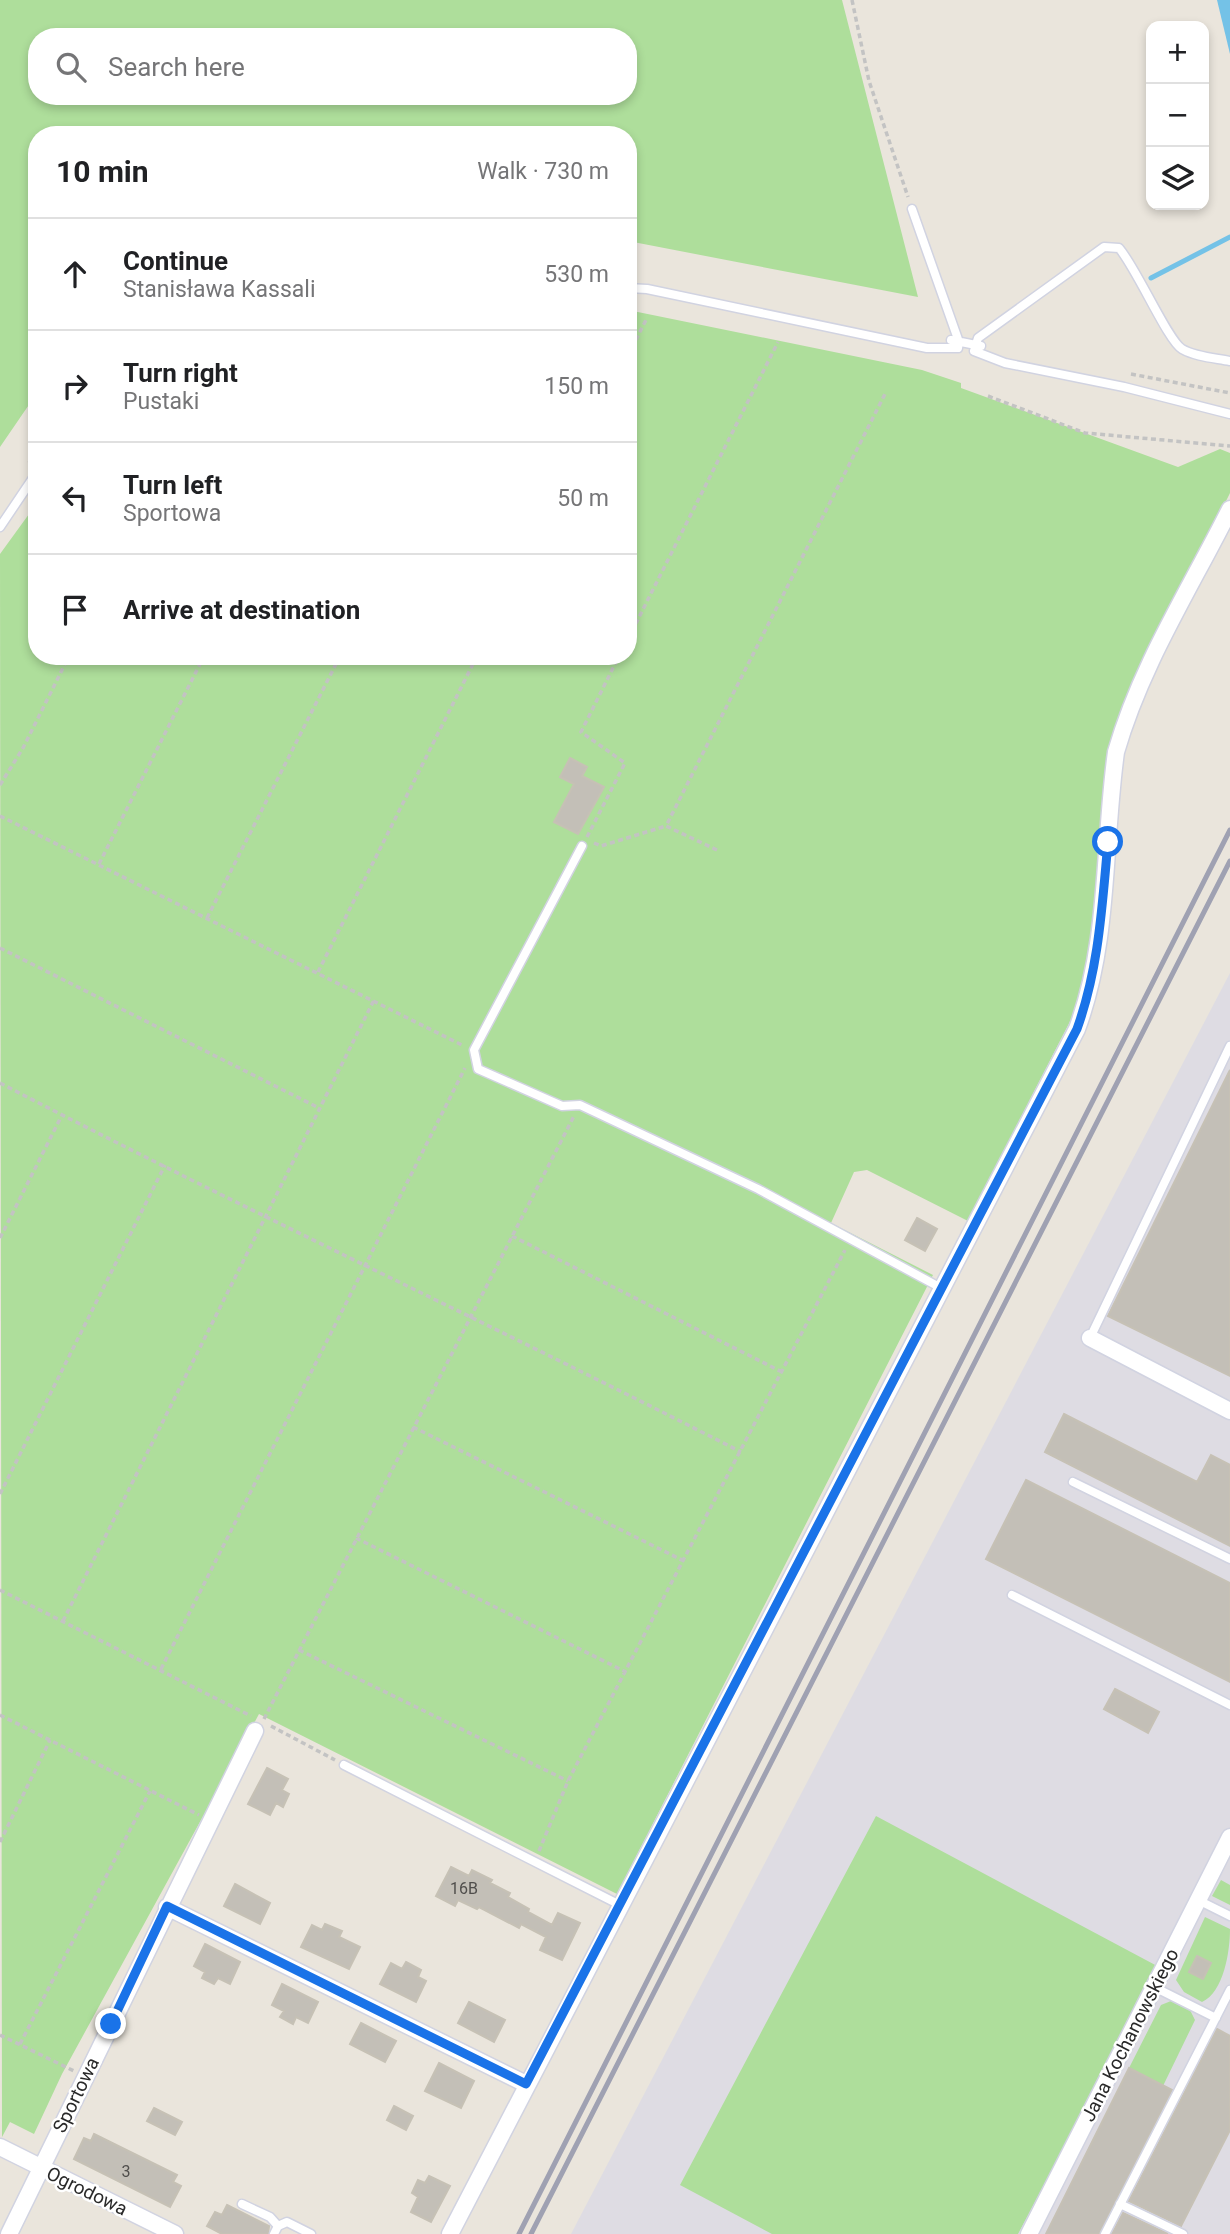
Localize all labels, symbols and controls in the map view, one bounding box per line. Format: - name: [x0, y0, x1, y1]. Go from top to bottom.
- map controls: [1146, 21, 1209, 210]
- button: +: [1146, 21, 1209, 84]
- search box: [28, 28, 637, 105]
- icon: search: [52, 48, 90, 86]
- text: Search here: [108, 52, 245, 82]
- button: −: [1146, 84, 1209, 147]
- button: layers: [1146, 147, 1209, 210]
- text: 10 min: [56, 154, 149, 189]
- text: Walk · 730 m: [477, 158, 609, 185]
- text: Continue: [123, 246, 228, 276]
- icon: ahead: [56, 255, 94, 293]
- text: 530 m: [544, 261, 609, 288]
- text: Stanisława Kassali: [123, 276, 315, 303]
- text: Turn right: [123, 358, 238, 388]
- icon: right: [56, 367, 94, 405]
- text: 150 m: [544, 373, 609, 400]
- text: Pustaki: [123, 388, 199, 415]
- text: Turn left: [123, 470, 222, 500]
- icon: left: [56, 479, 94, 517]
- text: 50 m: [557, 485, 609, 512]
- text: Sportowa: [123, 500, 221, 527]
- icon: arrive: [56, 591, 94, 629]
- text: Arrive at destination: [123, 595, 360, 625]
- route start: [1092, 826, 1123, 857]
- house number: 16B: [450, 1879, 478, 1898]
- street label: Jana Kochanowskiego: [1076, 1945, 1184, 2125]
- route end: [95, 2008, 126, 2039]
- street label: Sportowa: [48, 2053, 104, 2137]
- street label: Ogrodowa: [43, 2162, 131, 2220]
- house number: 3: [122, 2162, 131, 2181]

